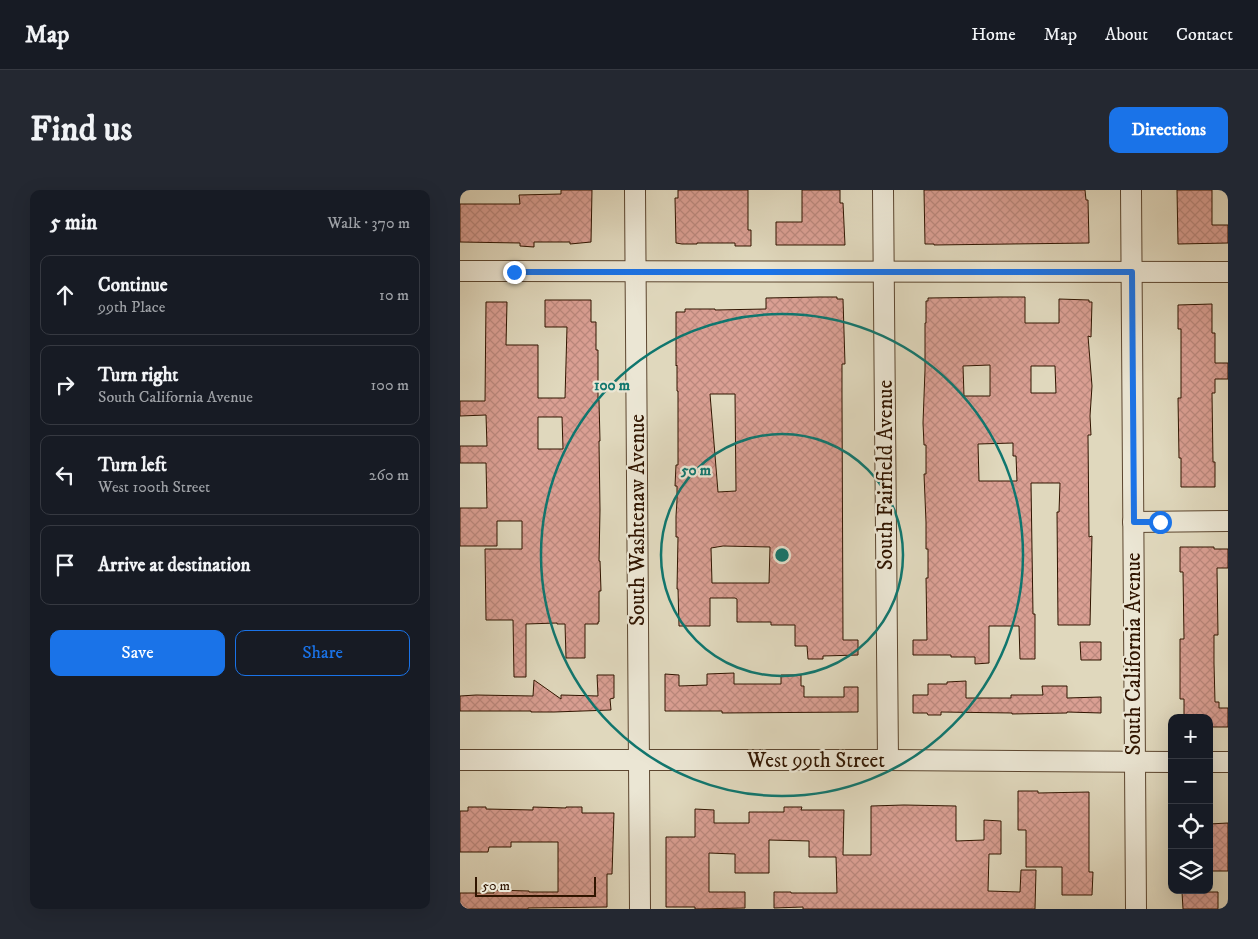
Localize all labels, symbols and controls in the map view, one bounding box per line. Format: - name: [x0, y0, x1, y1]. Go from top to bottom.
- text: Map: [25, 20, 69, 50]
- text: Home: [971, 24, 1016, 46]
- text: Map: [1044, 24, 1077, 46]
- text: About: [1105, 24, 1148, 46]
- text: Contact: [1176, 24, 1233, 46]
- button: Directions: [1109, 107, 1228, 153]
- text: Find us: [30, 108, 132, 152]
- text: 5 min: [50, 210, 97, 236]
- text: Walk · 370 m: [328, 213, 410, 233]
- route end: [503, 261, 526, 284]
- text: Continue: [98, 274, 168, 297]
- icon: ahead: [51, 281, 79, 309]
- text: 10 m: [379, 285, 409, 305]
- text: 99th Place: [98, 297, 165, 317]
- text: Turn right: [98, 364, 178, 387]
- icon: right: [51, 371, 79, 399]
- text: 100 m: [371, 375, 409, 395]
- text: 100 m: [594, 376, 631, 395]
- street label: South Fairfield Avenue: [873, 380, 899, 570]
- text: South California Avenue: [98, 387, 253, 407]
- street label: South Washtenaw Avenue: [625, 414, 651, 626]
- text: Turn left: [98, 454, 167, 477]
- icon: left: [51, 461, 79, 489]
- text: 50 m: [680, 461, 712, 480]
- text: 260 m: [369, 465, 409, 485]
- text: West 100th Street: [98, 477, 210, 497]
- route start: [1149, 511, 1172, 534]
- centre of rings: [773, 546, 791, 564]
- icon: arrive: [51, 551, 79, 579]
- street label: South California Avenue: [1121, 552, 1147, 756]
- text: Arrive at destination: [98, 554, 250, 577]
- button: Save: [50, 630, 225, 676]
- button: Share: [235, 630, 410, 676]
- map controls: [1168, 714, 1213, 894]
- button: +: [1168, 714, 1213, 759]
- street label: West 99th Street: [746, 748, 885, 774]
- button: −: [1168, 759, 1213, 804]
- button: locate: [1168, 804, 1213, 849]
- button: layers: [1168, 849, 1213, 894]
- scale bar: [475, 874, 596, 897]
- text: 50 m: [482, 877, 510, 895]

